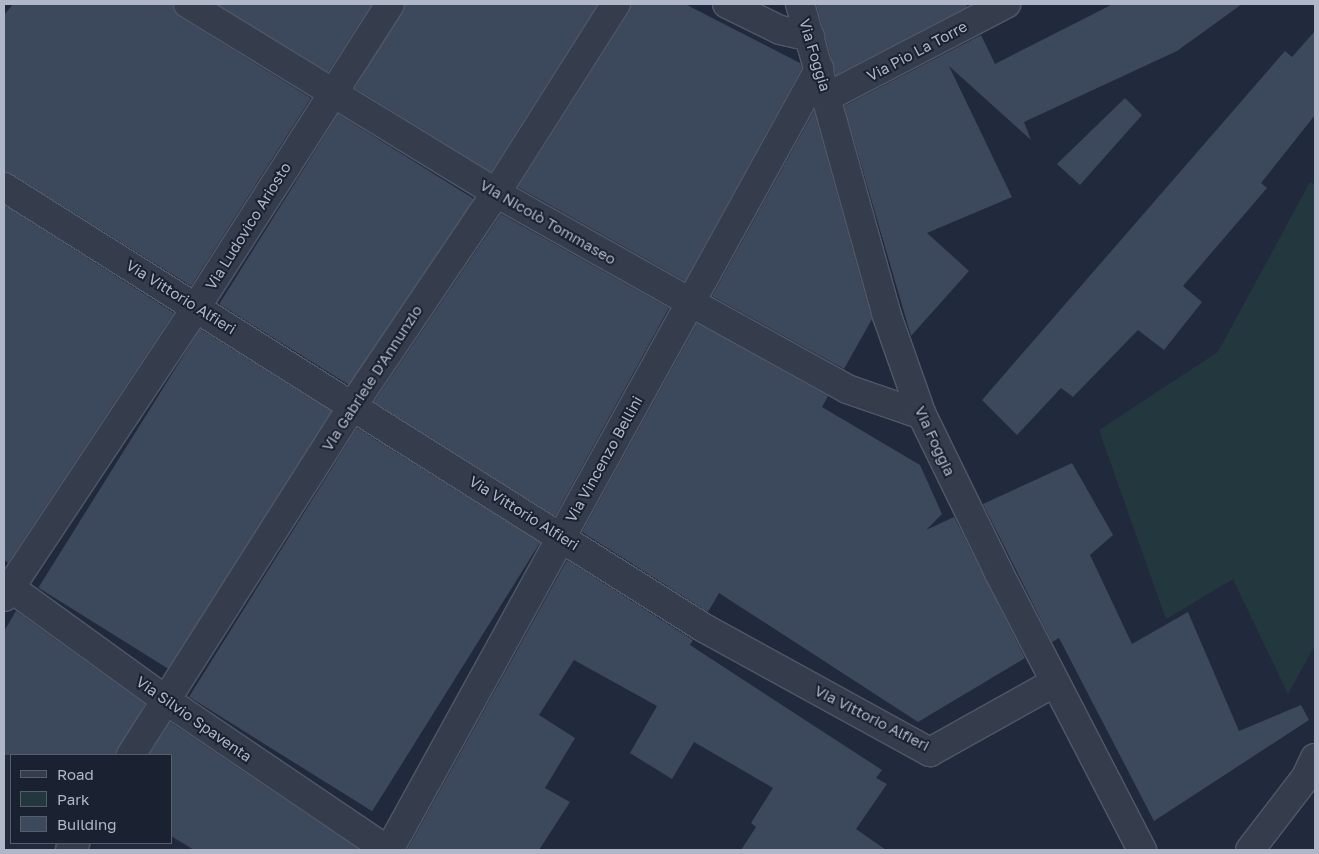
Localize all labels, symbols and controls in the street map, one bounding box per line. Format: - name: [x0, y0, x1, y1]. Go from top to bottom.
- street label: Via Foggia: [795, 17, 835, 93]
- street label: Via Pio La Torre: [864, 17, 970, 85]
- street label: Via Ludovico Ariosto: [201, 159, 295, 293]
- street label: Via Nicolò Tommaseo: [477, 176, 619, 268]
- street label: Via Vittorio Alfieri: [123, 256, 239, 338]
- street label: Via Gabriele D'Annunzio: [318, 302, 426, 454]
- street label: Via Vincenzo Bellini: [562, 393, 646, 525]
- street label: Via Foggia: [911, 403, 959, 479]
- street label: Via Vittorio Alfieri: [466, 472, 582, 554]
- street label: Via Silvio Spaventa: [133, 672, 255, 766]
- street label: Via Vittorio Alfieri: [812, 681, 932, 755]
- legend: [10, 754, 172, 844]
- text: Road: [57, 765, 94, 783]
- text: Park: [57, 790, 89, 808]
- text: Building: [57, 815, 117, 833]

